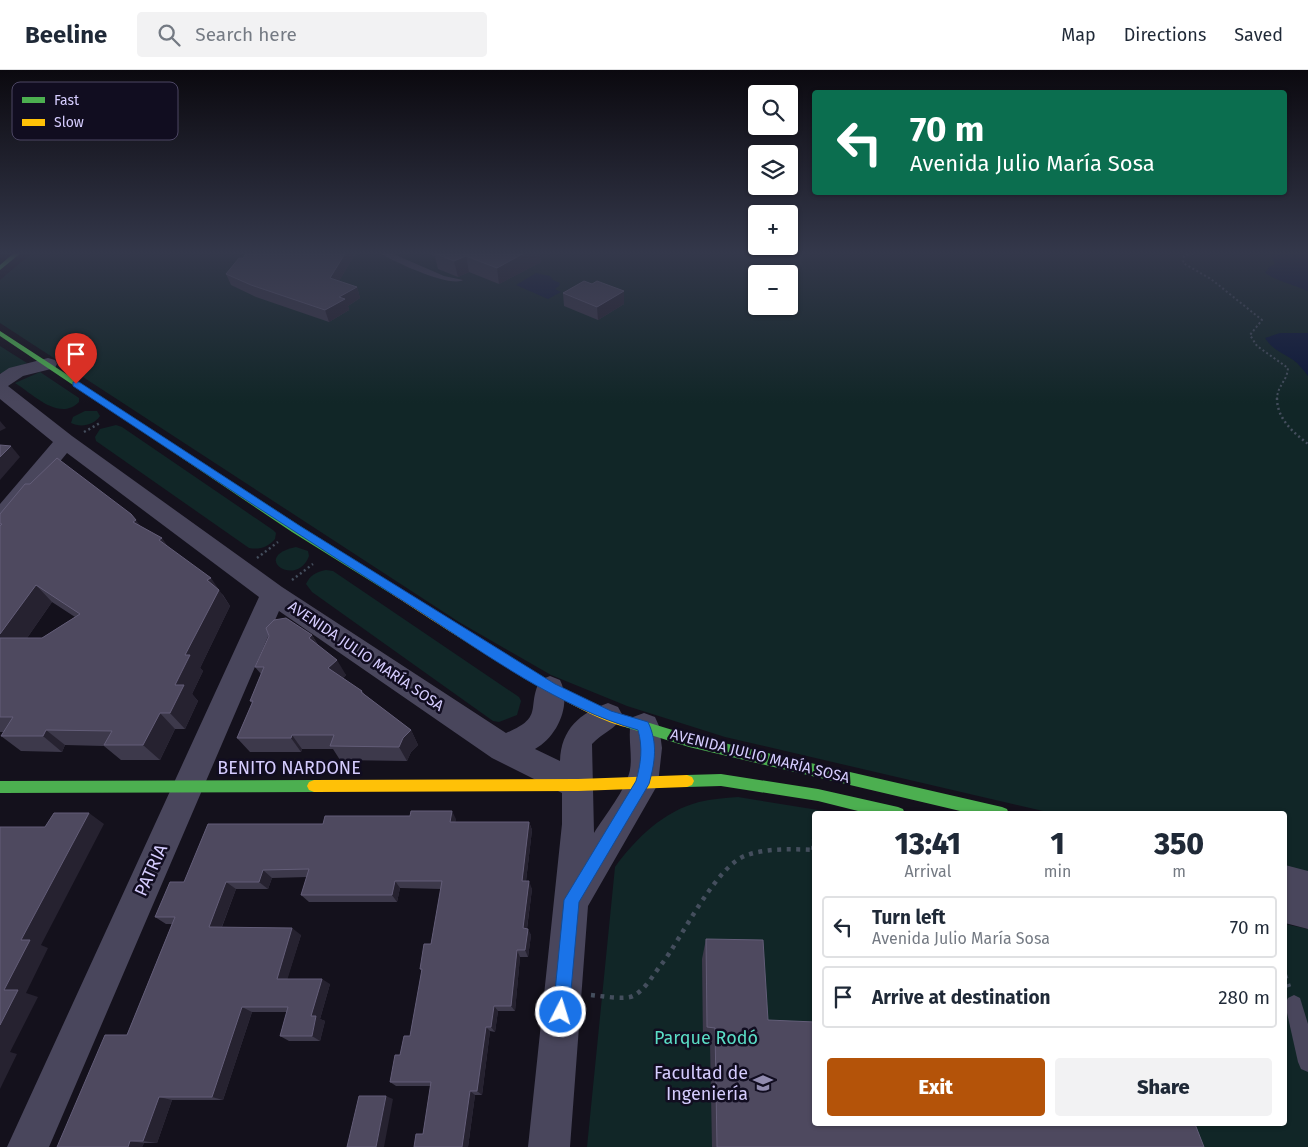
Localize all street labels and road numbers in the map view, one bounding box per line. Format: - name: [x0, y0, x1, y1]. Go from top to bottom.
- street label: AVENIDA JULIO MARÍA SOSA: [285, 597, 448, 715]
- street label: AVENIDA JULIO MARÍA SOSA: [669, 725, 852, 787]
- street label: BENITO NARDONE: [217, 757, 361, 779]
- street label: PATRIA: [130, 840, 172, 899]

